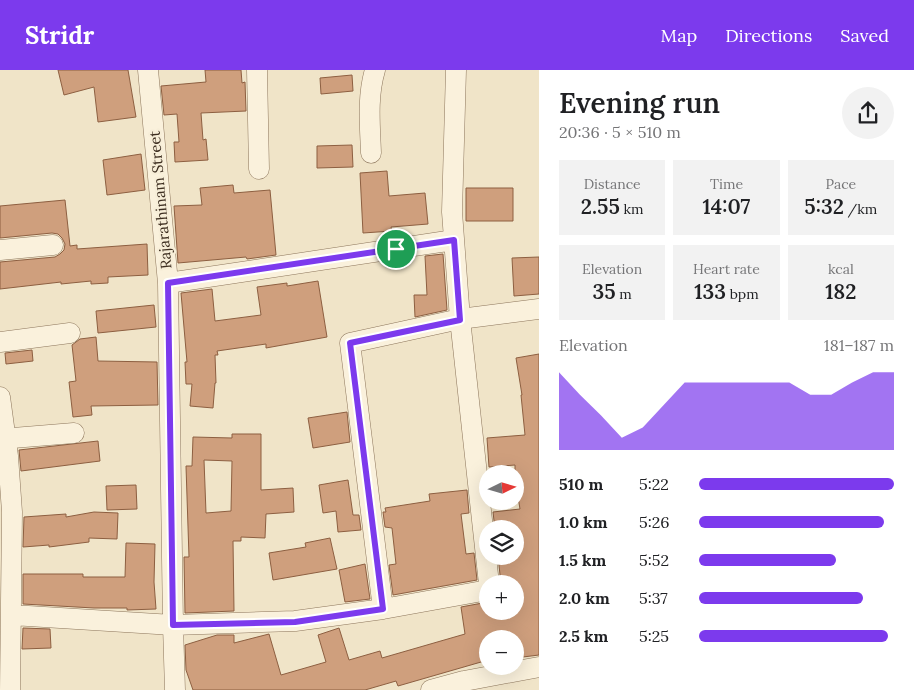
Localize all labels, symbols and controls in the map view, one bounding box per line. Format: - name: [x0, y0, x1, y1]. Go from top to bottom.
- text: Stridr: [25, 20, 94, 51]
- text: Map: [661, 24, 697, 47]
- text: Directions: [725, 24, 812, 47]
- text: Saved: [840, 24, 889, 47]
- text: Evening run: [559, 85, 720, 121]
- button: share: [842, 87, 894, 139]
- text: 20:36 · 5 × 510 m: [559, 122, 681, 142]
- street label: Rajarathinam Street: [144, 130, 176, 270]
- text: Distance: [584, 175, 641, 193]
- text: Time: [710, 175, 743, 193]
- text: Pace: [826, 175, 856, 193]
- text: 2.55: [581, 193, 620, 220]
- text: 14:07: [703, 193, 750, 220]
- text: 5:32: [804, 193, 844, 220]
- text: km: [620, 200, 644, 218]
- text: /km: [844, 200, 877, 218]
- pin: [375, 228, 417, 270]
- icon: arrive: [382, 235, 410, 263]
- text: Elevation: [582, 260, 642, 278]
- text: Heart rate: [693, 260, 760, 278]
- text: kcal: [828, 260, 854, 278]
- text: 35: [593, 278, 616, 305]
- text: 133: [694, 278, 726, 305]
- text: 182: [825, 278, 857, 305]
- text: m: [616, 285, 632, 303]
- text: bpm: [726, 285, 759, 303]
- text: Elevation: [559, 335, 628, 355]
- text: 181–187 m: [824, 335, 894, 355]
- north arrow: [479, 465, 524, 510]
- map controls: [479, 465, 524, 675]
- text: 510 m: [559, 474, 603, 494]
- text: 5:22: [639, 474, 669, 494]
- text: 1.0 km: [559, 512, 608, 532]
- text: 5:26: [639, 512, 670, 532]
- button: layers: [479, 520, 524, 565]
- text: 1.5 km: [559, 550, 606, 570]
- text: 5:52: [639, 550, 669, 570]
- button: +: [479, 575, 524, 620]
- text: 2.0 km: [559, 588, 610, 608]
- text: 5:37: [639, 588, 668, 608]
- text: 2.5 km: [559, 626, 608, 646]
- text: 5:25: [639, 626, 669, 646]
- button: −: [479, 630, 524, 675]

